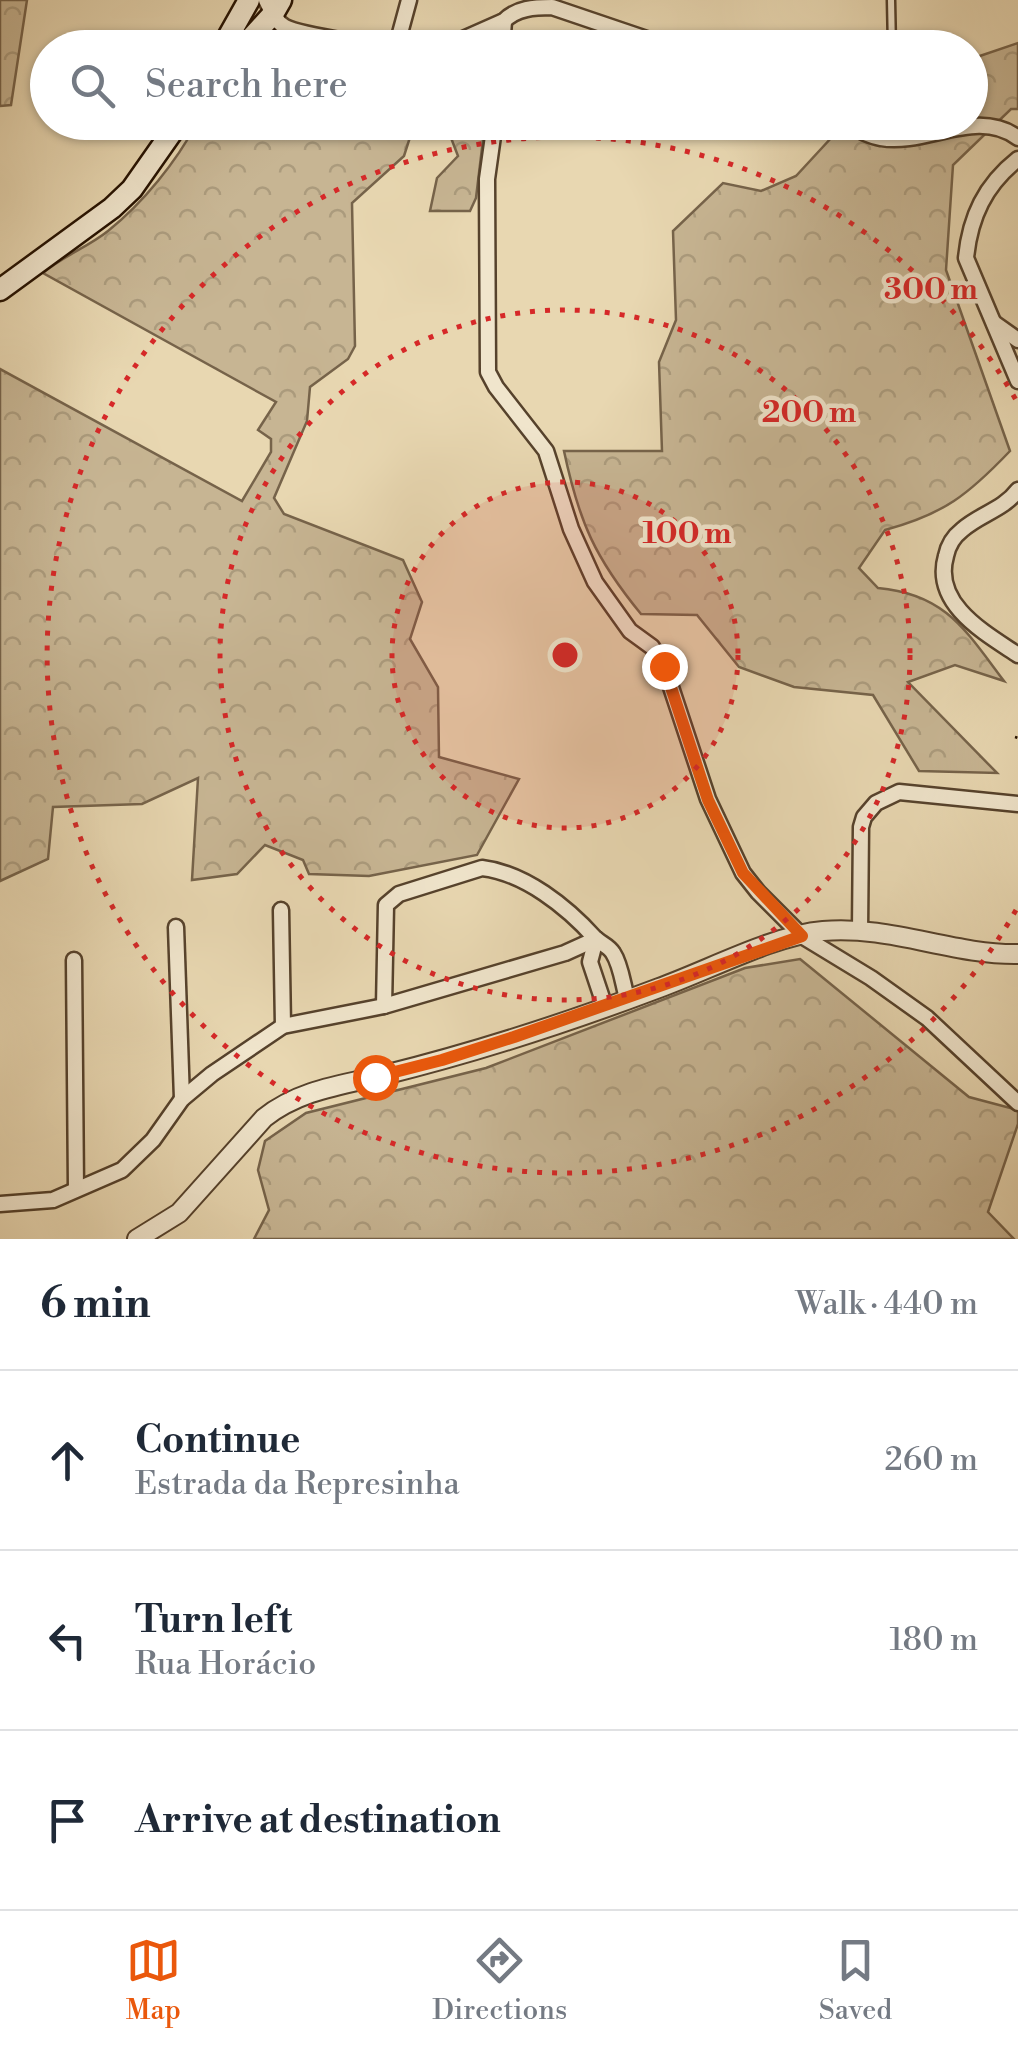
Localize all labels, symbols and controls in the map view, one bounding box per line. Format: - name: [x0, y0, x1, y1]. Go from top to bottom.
- search box: [30, 30, 988, 140]
- icon: search: [65, 58, 120, 113]
- text: Search here: [145, 62, 348, 109]
- text: 300 m: [884, 271, 978, 309]
- text: 200 m: [762, 394, 856, 432]
- text: 100 m: [642, 515, 732, 553]
- centre of rings: [547, 637, 583, 673]
- route end: [642, 644, 688, 690]
- route start: [353, 1055, 399, 1101]
- text: 6 min: [40, 1278, 151, 1331]
- text: Walk · 440 m: [796, 1284, 978, 1324]
- text: Continue: [135, 1417, 300, 1464]
- icon: ahead: [40, 1433, 95, 1488]
- text: 260 m: [885, 1440, 978, 1480]
- text: Estrada da Represinha: [135, 1464, 460, 1504]
- text: Turn left: [135, 1597, 292, 1644]
- icon: left: [40, 1613, 95, 1668]
- text: 180 m: [889, 1620, 978, 1660]
- text: Rua Horácio: [135, 1644, 316, 1684]
- icon: arrive: [40, 1793, 95, 1848]
- text: Arrive at destination: [135, 1797, 501, 1844]
- tab: Map: [126, 1933, 181, 2028]
- tab: Directions: [432, 1933, 567, 2028]
- tab: Saved: [819, 1933, 892, 2028]

